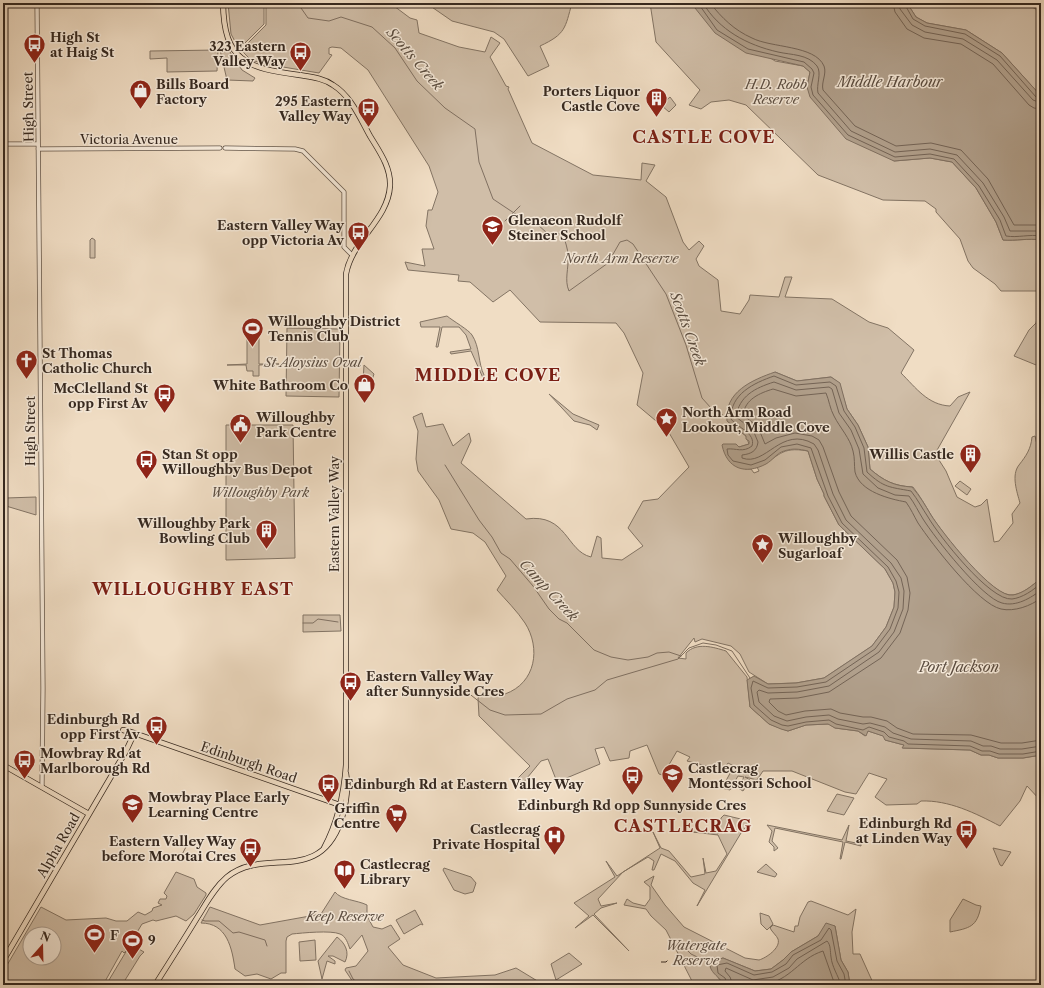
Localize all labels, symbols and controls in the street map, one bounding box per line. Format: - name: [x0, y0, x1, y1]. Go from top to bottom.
- water label: Scotts Creek: [382, 23, 448, 95]
- place label: High St at Haig St: [50, 29, 115, 60]
- bus stop icon: High St at Haig St: [21, 31, 47, 64]
- place label: 323 Eastern Valley Way: [209, 38, 287, 69]
- bus stop icon: 323 Eastern Valley Way: [288, 40, 314, 73]
- street label: High Street: [19, 71, 37, 142]
- water label: Middle Harbour: [835, 73, 944, 91]
- place label: Bills Board Factory: [156, 76, 229, 107]
- park label: H.D. Robb Reserve: [744, 76, 807, 107]
- shop icon: Bills Board Factory: [127, 78, 153, 111]
- place label: Porters Liquor Castle Cove: [543, 83, 641, 114]
- building icon: Porters Liquor Castle Cove: [643, 85, 669, 118]
- place label: 295 Eastern Valley Way: [275, 93, 353, 124]
- bus stop icon: 295 Eastern Valley Way: [355, 95, 381, 128]
- district label: CASTLE COVE: [632, 127, 776, 147]
- street label: Victoria Avenue: [79, 131, 178, 147]
- place label: Glenaeon Rudolf Steiner School: [508, 212, 624, 243]
- school or university icon: Glenaeon Rudolf Steiner School: [480, 214, 506, 247]
- place label: Eastern Valley Way opp Victoria Av: [217, 217, 345, 248]
- bus stop icon: Eastern Valley Way opp Victoria Av: [346, 219, 372, 252]
- park label: North Arm Reserve: [563, 250, 679, 266]
- water label: Scotts Creek: [666, 288, 710, 369]
- place label: Willoughby District Tennis Club: [267, 313, 401, 344]
- sports icon: Willoughby District Tennis Club: [240, 315, 266, 348]
- place label: St Thomas Catholic Church: [42, 345, 152, 376]
- church icon: St Thomas Catholic Church: [14, 347, 40, 380]
- park label: St Aloysius Oval: [263, 354, 364, 370]
- district label: MIDDLE COVE: [415, 365, 561, 385]
- shop icon: White Bathroom Co: [351, 372, 377, 405]
- place label: White Bathroom Co: [212, 377, 348, 393]
- place label: McClelland St opp First Av: [53, 380, 149, 411]
- bus stop icon: McClelland St opp First Av: [151, 382, 177, 415]
- street label: High Street: [22, 395, 38, 466]
- place label: North Arm Road Lookout, Middle Cove: [682, 404, 830, 435]
- place icon: North Arm Road Lookout, Middle Cove: [654, 406, 680, 439]
- place label: Willoughby Park Centre: [255, 409, 337, 440]
- public building icon: Willoughby Park Centre: [227, 411, 253, 444]
- building icon: Willis Castle: [957, 441, 983, 474]
- place label: Stan St opp Willoughby Bus Depot: [161, 446, 313, 477]
- place label: Willis Castle: [868, 446, 954, 462]
- bus stop icon: Stan St opp Willoughby Bus Depot: [133, 448, 159, 481]
- street label: Eastern Valley Way: [326, 455, 342, 572]
- park label: Willoughby Park: [211, 484, 309, 500]
- place label: Willoughby Park Bowling Club: [136, 515, 250, 546]
- building icon: Willoughby Park Bowling Club: [253, 517, 279, 550]
- place label: Willoughby Sugarloaf: [777, 530, 858, 561]
- place icon: Willoughby Sugarloaf: [750, 532, 776, 565]
- water label: Camp Creek: [516, 555, 583, 625]
- district label: WILLOUGHBY EAST: [91, 579, 294, 599]
- water label: Port Jackson: [918, 658, 999, 676]
- place label: Eastern Valley Way after Sunnyside Cres: [366, 668, 504, 699]
- bus stop icon: Eastern Valley Way after Sunnyside Cres: [337, 670, 363, 703]
- place label: Edinburgh Rd opp First Av: [47, 711, 141, 742]
- bus stop icon: Edinburgh Rd opp First Av: [143, 713, 169, 746]
- street label: Edinburgh Road: [199, 738, 299, 786]
- place label: Mowbray Rd at Marlborough Rd: [40, 745, 151, 776]
- bus stop icon: Mowbray Rd at Marlborough Rd: [11, 747, 37, 780]
- place label: Castlecrag Montessori School: [688, 760, 812, 791]
- school or university icon: Castlecrag Montessori School: [660, 762, 686, 795]
- bus stop icon: Edinburgh Rd opp Sunnyside Cres: [619, 764, 645, 797]
- bus stop icon: Edinburgh Rd at Eastern Valley Way: [315, 771, 341, 804]
- place label: Edinburgh Rd at Eastern Valley Way: [344, 776, 585, 792]
- place label: Mowbray Place Early Learning Centre: [148, 789, 291, 820]
- school or university icon: Mowbray Place Early Learning Centre: [120, 791, 146, 824]
- place label: Edinburgh Rd opp Sunnyside Cres: [518, 797, 746, 813]
- place label: Griffin Centre: [334, 800, 380, 831]
- supermarket icon: Griffin Centre: [383, 802, 409, 835]
- street label: Alpha Road: [33, 810, 83, 881]
- place label: Edinburgh Rd at Linden Way: [856, 815, 953, 846]
- district label: CASTLECRAG: [614, 816, 752, 836]
- bus stop icon: Edinburgh Rd at Linden Way: [954, 817, 980, 850]
- place label: Castlecrag Private Hospital: [432, 821, 540, 852]
- hospital icon: Castlecrag Private Hospital: [542, 823, 568, 856]
- place label: Eastern Valley Way before Morotai Cres: [101, 833, 237, 864]
- bus stop icon: Eastern Valley Way before Morotai Cres: [238, 835, 264, 868]
- place label: Castlecrag Library: [360, 856, 430, 887]
- library icon: Castlecrag Library: [332, 858, 358, 891]
- park label: Keep Reserve: [305, 908, 385, 924]
- sports icon: F: [81, 922, 107, 955]
- north arrow: [22, 926, 62, 966]
- place label: F: [110, 927, 119, 943]
- sports icon: 9: [120, 927, 146, 960]
- text: N: [39, 928, 53, 945]
- place label: 9: [148, 932, 156, 948]
- park label: Watergate Reserve: [666, 937, 727, 968]

